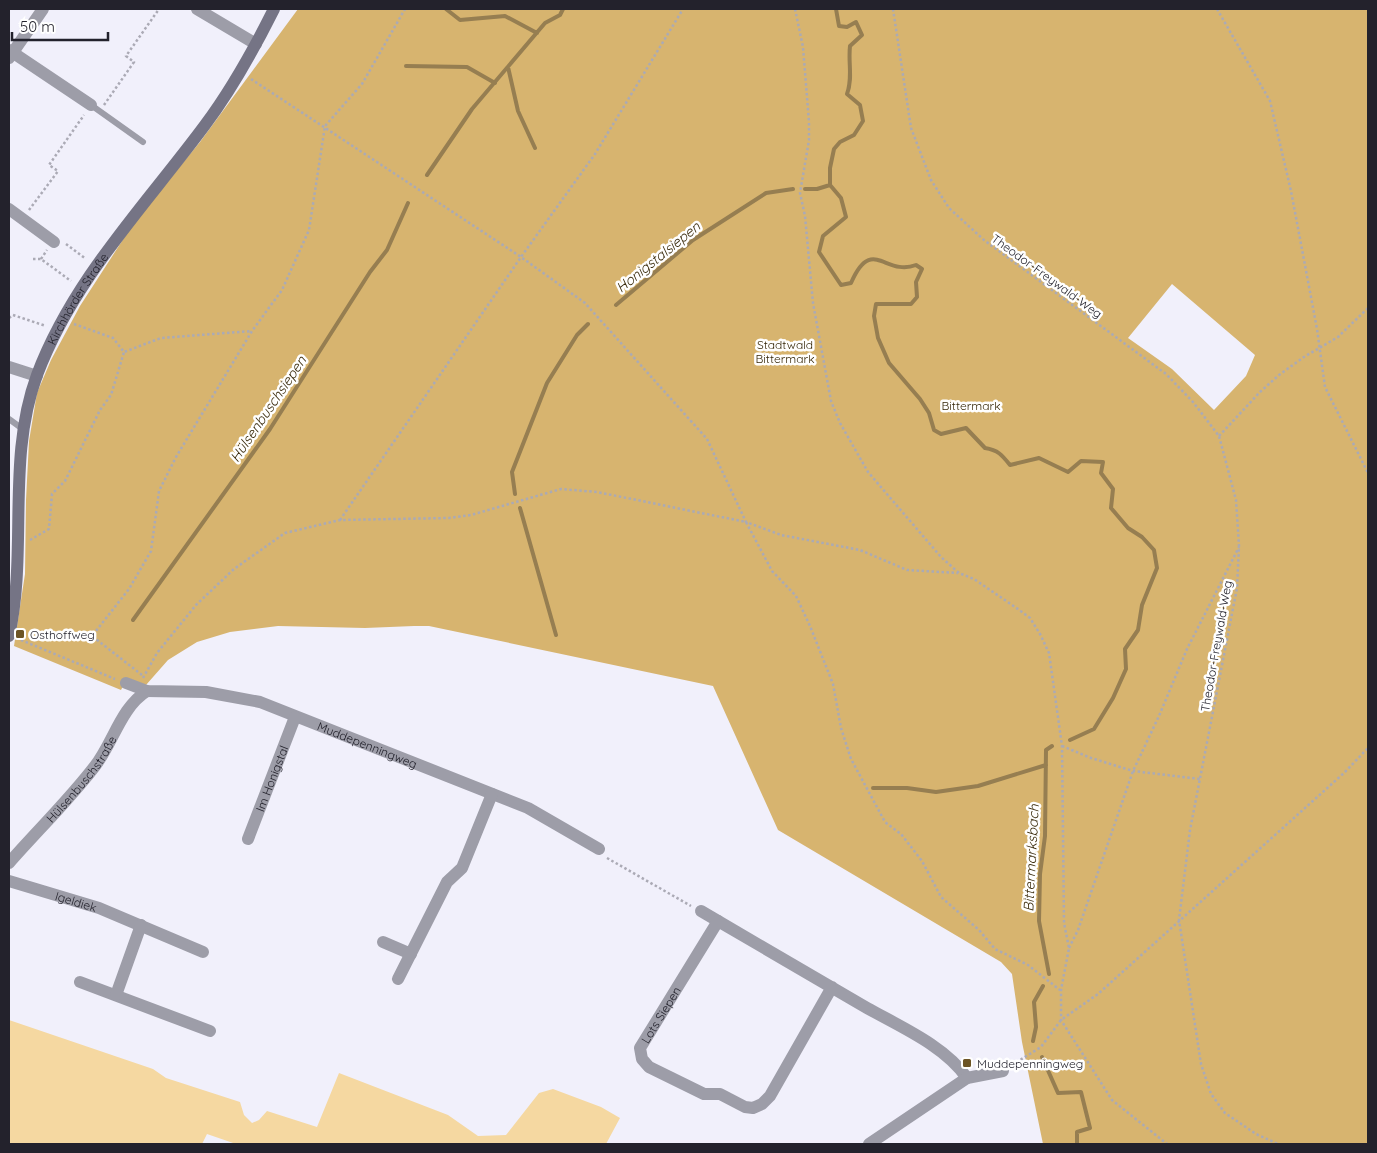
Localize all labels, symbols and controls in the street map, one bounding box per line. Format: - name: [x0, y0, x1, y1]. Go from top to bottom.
- scale bar: [12, 10, 109, 42]
- text: 50 m: [20, 17, 55, 36]
- water label: Honigstalsiepen: [612, 217, 704, 296]
- street label: Theodor-Freywald-Weg: [989, 231, 1105, 321]
- street label: Kirchhörder Straße: [44, 250, 111, 347]
- park label: Stadtwald Bittermark: [755, 337, 815, 366]
- water label: Hülsenbuschsiepen: [226, 352, 311, 465]
- park label: Bittermark: [941, 398, 1001, 413]
- street label: Theodor-Freywald-Weg: [1197, 579, 1235, 713]
- place label: Osthoffweg: [30, 627, 95, 642]
- marker: Osthoffweg: [14, 628, 26, 640]
- street label: Muddepenningweg: [315, 718, 420, 771]
- street label: Hülsenbuschstraße: [43, 733, 119, 825]
- street label: Im Honigstal: [252, 743, 291, 814]
- water label: Bittermarksbach: [1019, 803, 1043, 912]
- street label: Igeldiek: [53, 888, 99, 914]
- street label: Lots Siepen: [637, 983, 684, 1046]
- place label: Muddepenningweg: [977, 1056, 1083, 1071]
- marker: Muddepenningweg: [961, 1057, 973, 1069]

